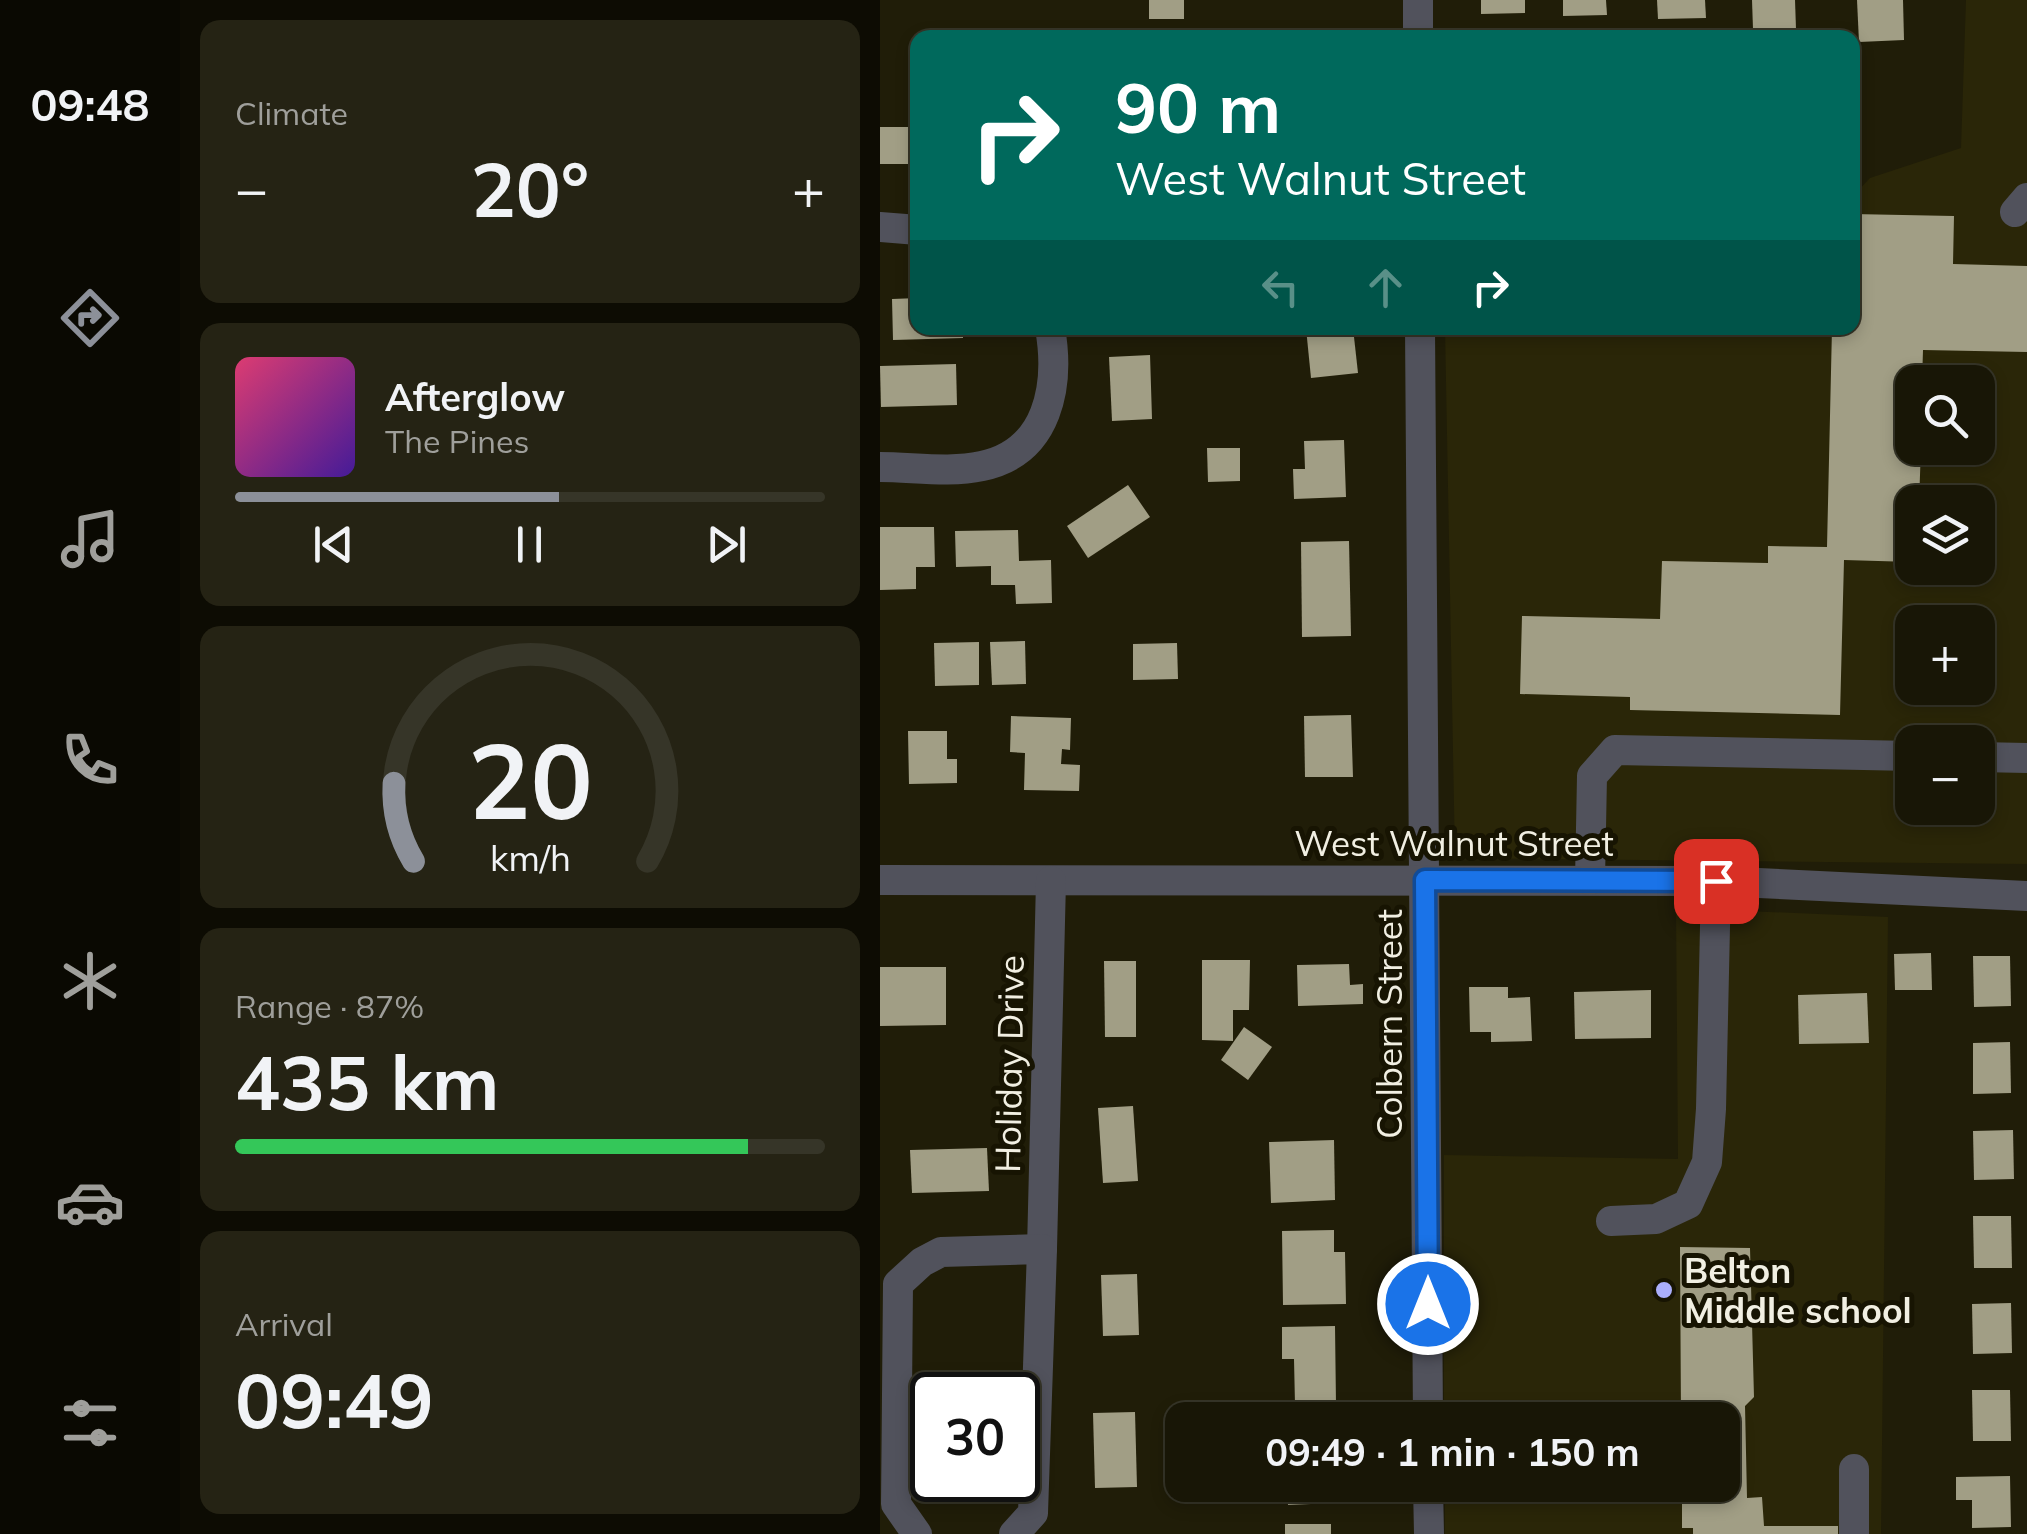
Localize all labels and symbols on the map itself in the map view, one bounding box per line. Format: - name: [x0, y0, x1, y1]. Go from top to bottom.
- street label: West Walnut Street: [1294, 821, 1614, 865]
- pin: [1674, 839, 1759, 924]
- street label: Colbern Street: [1367, 909, 1411, 1139]
- street label: Holiday Drive: [985, 955, 1033, 1173]
- place label: Belton Middle school: [1684, 1248, 1912, 1332]
- position arrow: [1376, 1252, 1480, 1356]
- marker: Belton Middle school: [1653, 1279, 1675, 1301]
- speed limit sign: 30: [910, 1372, 1040, 1502]

